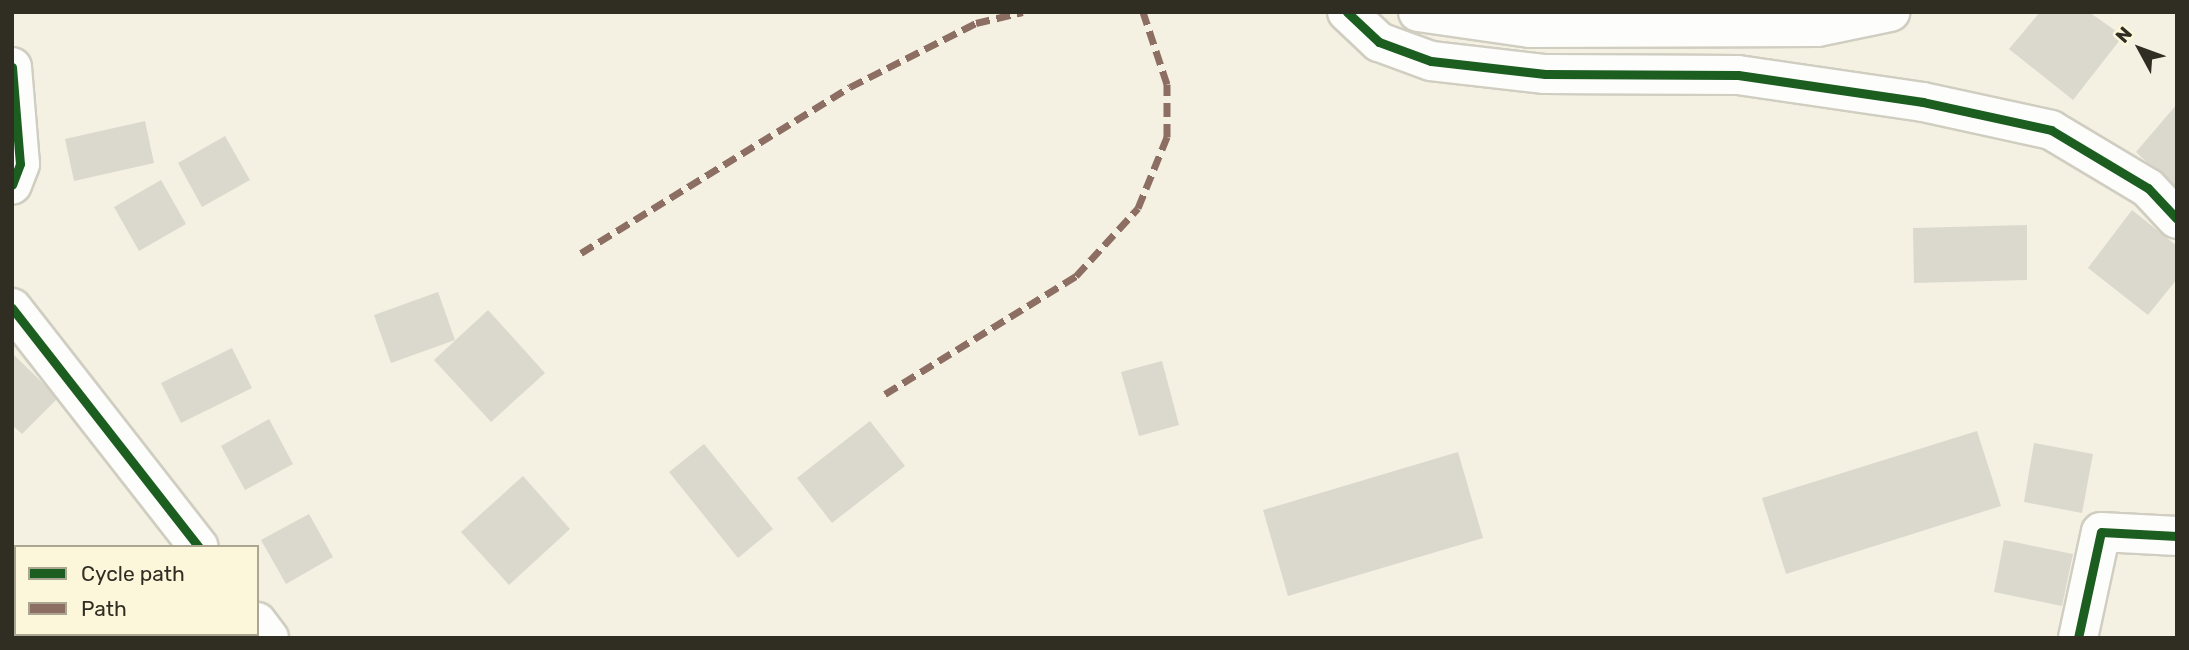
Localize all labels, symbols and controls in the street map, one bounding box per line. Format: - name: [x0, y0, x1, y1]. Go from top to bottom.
- north arrow: [2105, 14, 2175, 84]
- text: N: [2111, 22, 2137, 48]
- legend: [14, 545, 259, 636]
- text: Cycle path: [81, 561, 185, 586]
- text: Path: [81, 596, 127, 621]

